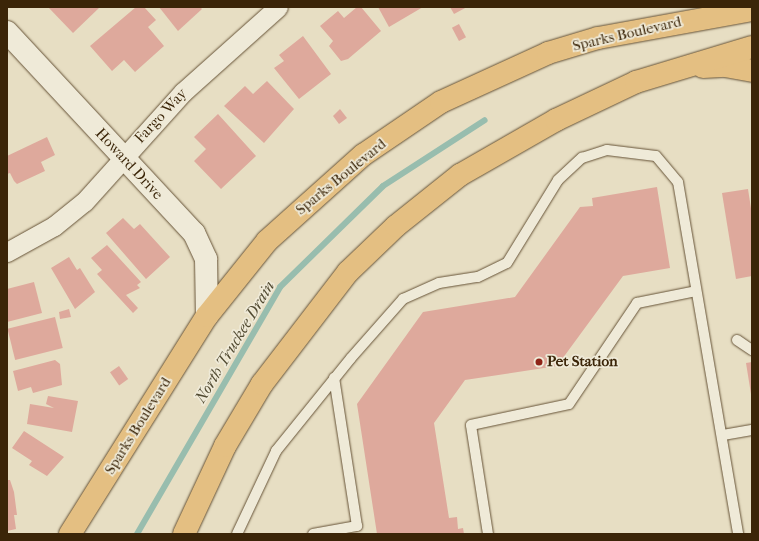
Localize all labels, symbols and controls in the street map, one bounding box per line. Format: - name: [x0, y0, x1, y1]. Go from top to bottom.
- street label: Sparks Boulevard: [571, 13, 683, 55]
- street label: Fargo Way: [131, 85, 191, 147]
- street label: Howard Drive: [91, 125, 167, 203]
- street label: Sparks Boulevard: [292, 135, 390, 219]
- water label: North Truckee Drain: [191, 278, 279, 406]
- place label: Pet Station: [547, 353, 618, 371]
- marker: Pet Station: [534, 357, 544, 367]
- street label: Sparks Boulevard: [101, 374, 175, 478]

